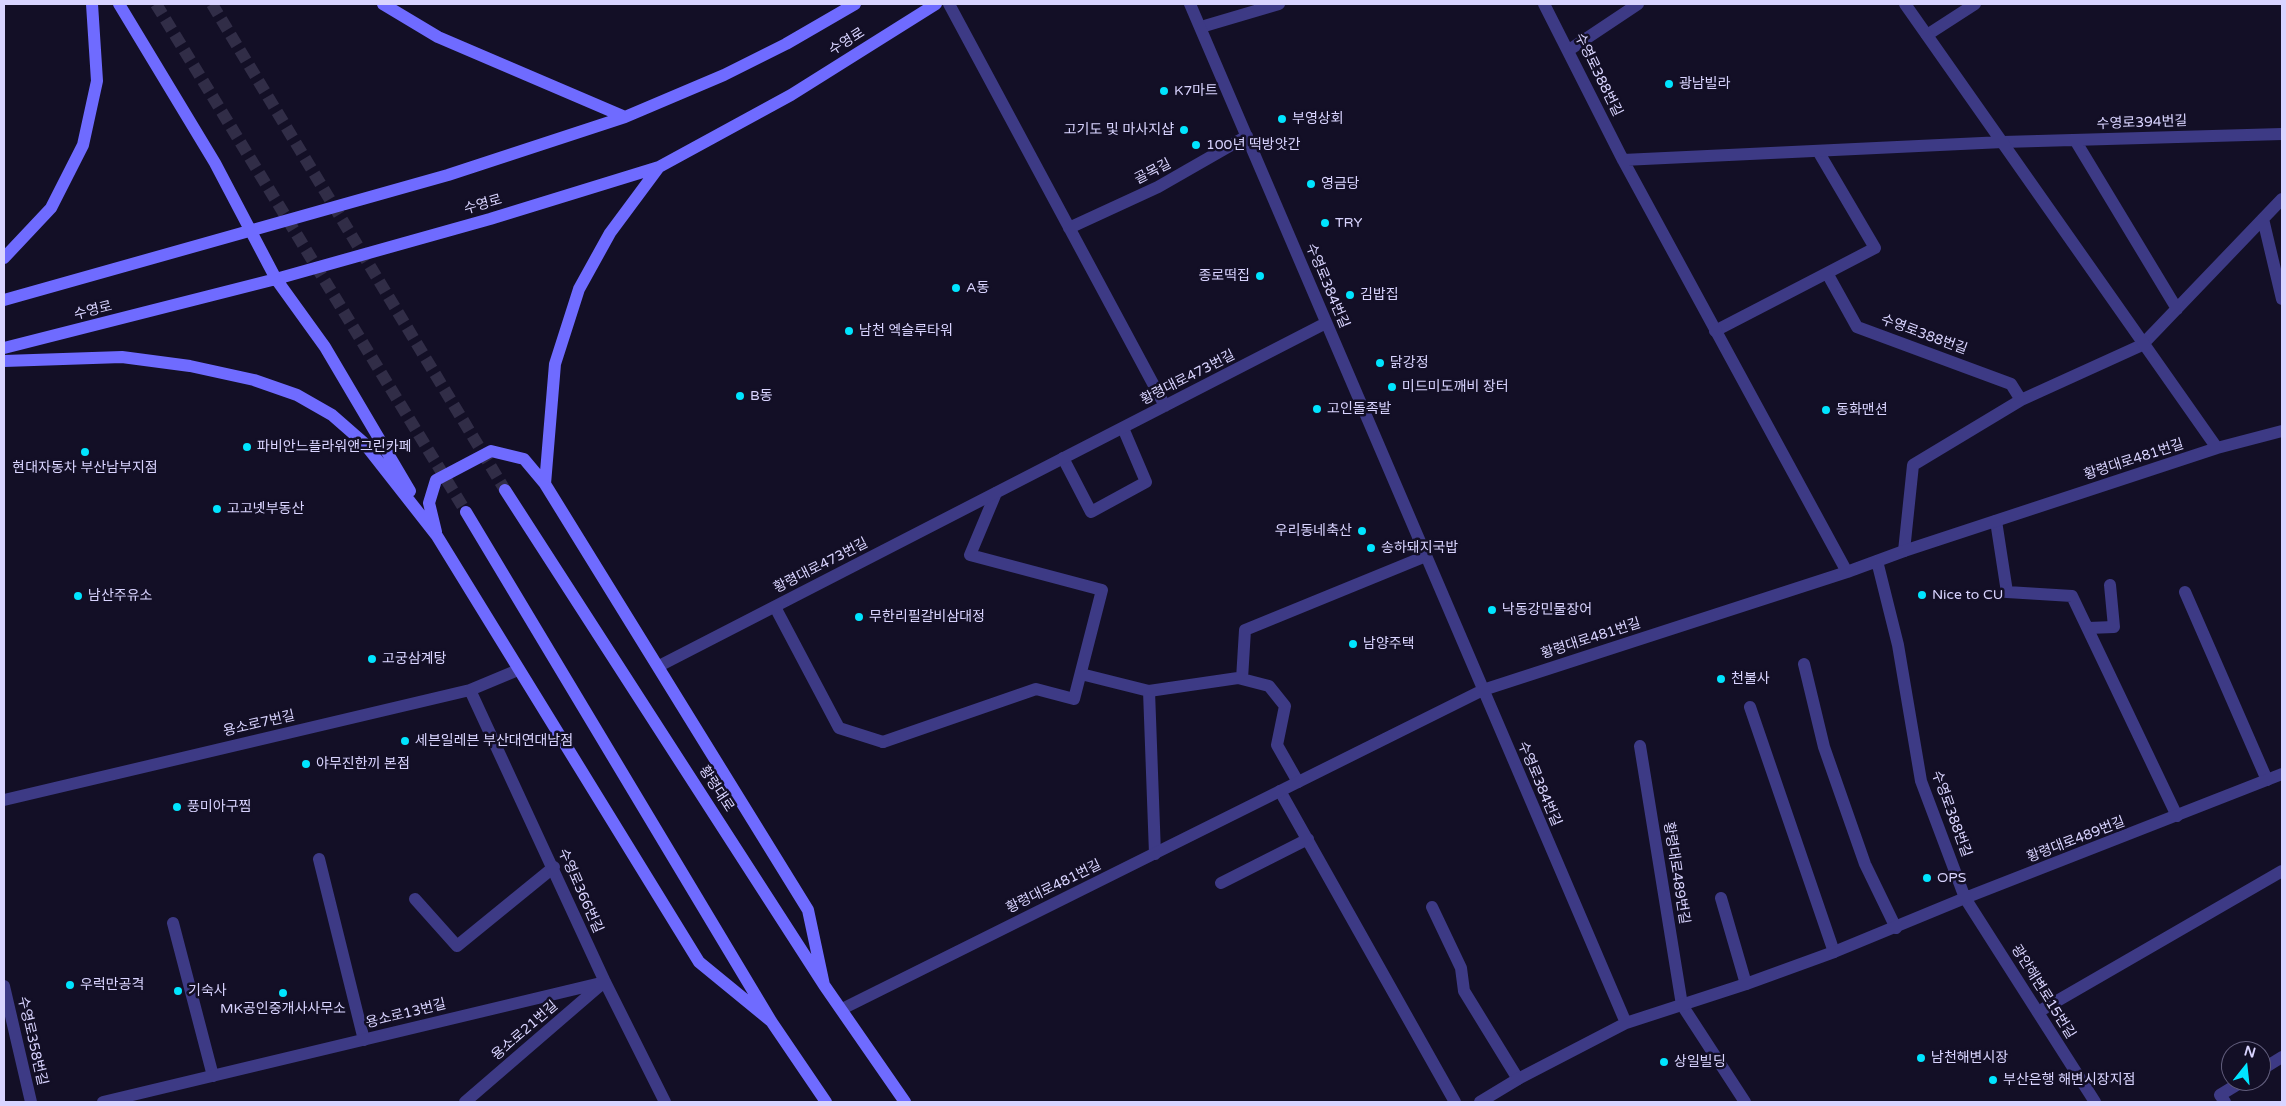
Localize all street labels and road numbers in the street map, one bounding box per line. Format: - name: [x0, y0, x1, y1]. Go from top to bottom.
- street label: 수영로: [826, 25, 868, 59]
- street label: 수영로388번길: [1571, 31, 1625, 119]
- street label: 수영로394번길: [2096, 113, 2188, 133]
- street label: 골목길: [1132, 156, 1174, 188]
- street label: 수영로: [462, 192, 504, 218]
- street label: 수영로384번길: [1302, 241, 1352, 331]
- street label: 수영로: [72, 298, 114, 324]
- street label: 수영로388번길: [1878, 312, 1970, 358]
- street label: 황령대로473번길: [1138, 347, 1238, 409]
- street label: 황령대로481번길: [2082, 436, 2186, 484]
- street label: 황령대로473번길: [771, 535, 871, 597]
- street label: 황령대로481번길: [1539, 615, 1643, 663]
- street label: 용소로7번길: [221, 708, 297, 740]
- street label: 수영로384번길: [1514, 739, 1564, 829]
- street label: 황령대로: [695, 763, 737, 815]
- street label: 수영로388번길: [1928, 768, 1974, 860]
- street label: 황령대로489번길: [2025, 814, 2127, 866]
- street label: 황령대로489번길: [1660, 820, 1692, 926]
- street label: 수영로366번길: [554, 846, 606, 936]
- street label: 황령대로481번길: [1004, 857, 1104, 917]
- street label: 광안해변로15번길: [2007, 942, 2079, 1042]
- street label: 수영로358번길: [14, 995, 50, 1087]
- street label: 용소로13번길: [364, 996, 448, 1032]
- street label: 용소로21번길: [489, 998, 561, 1064]

